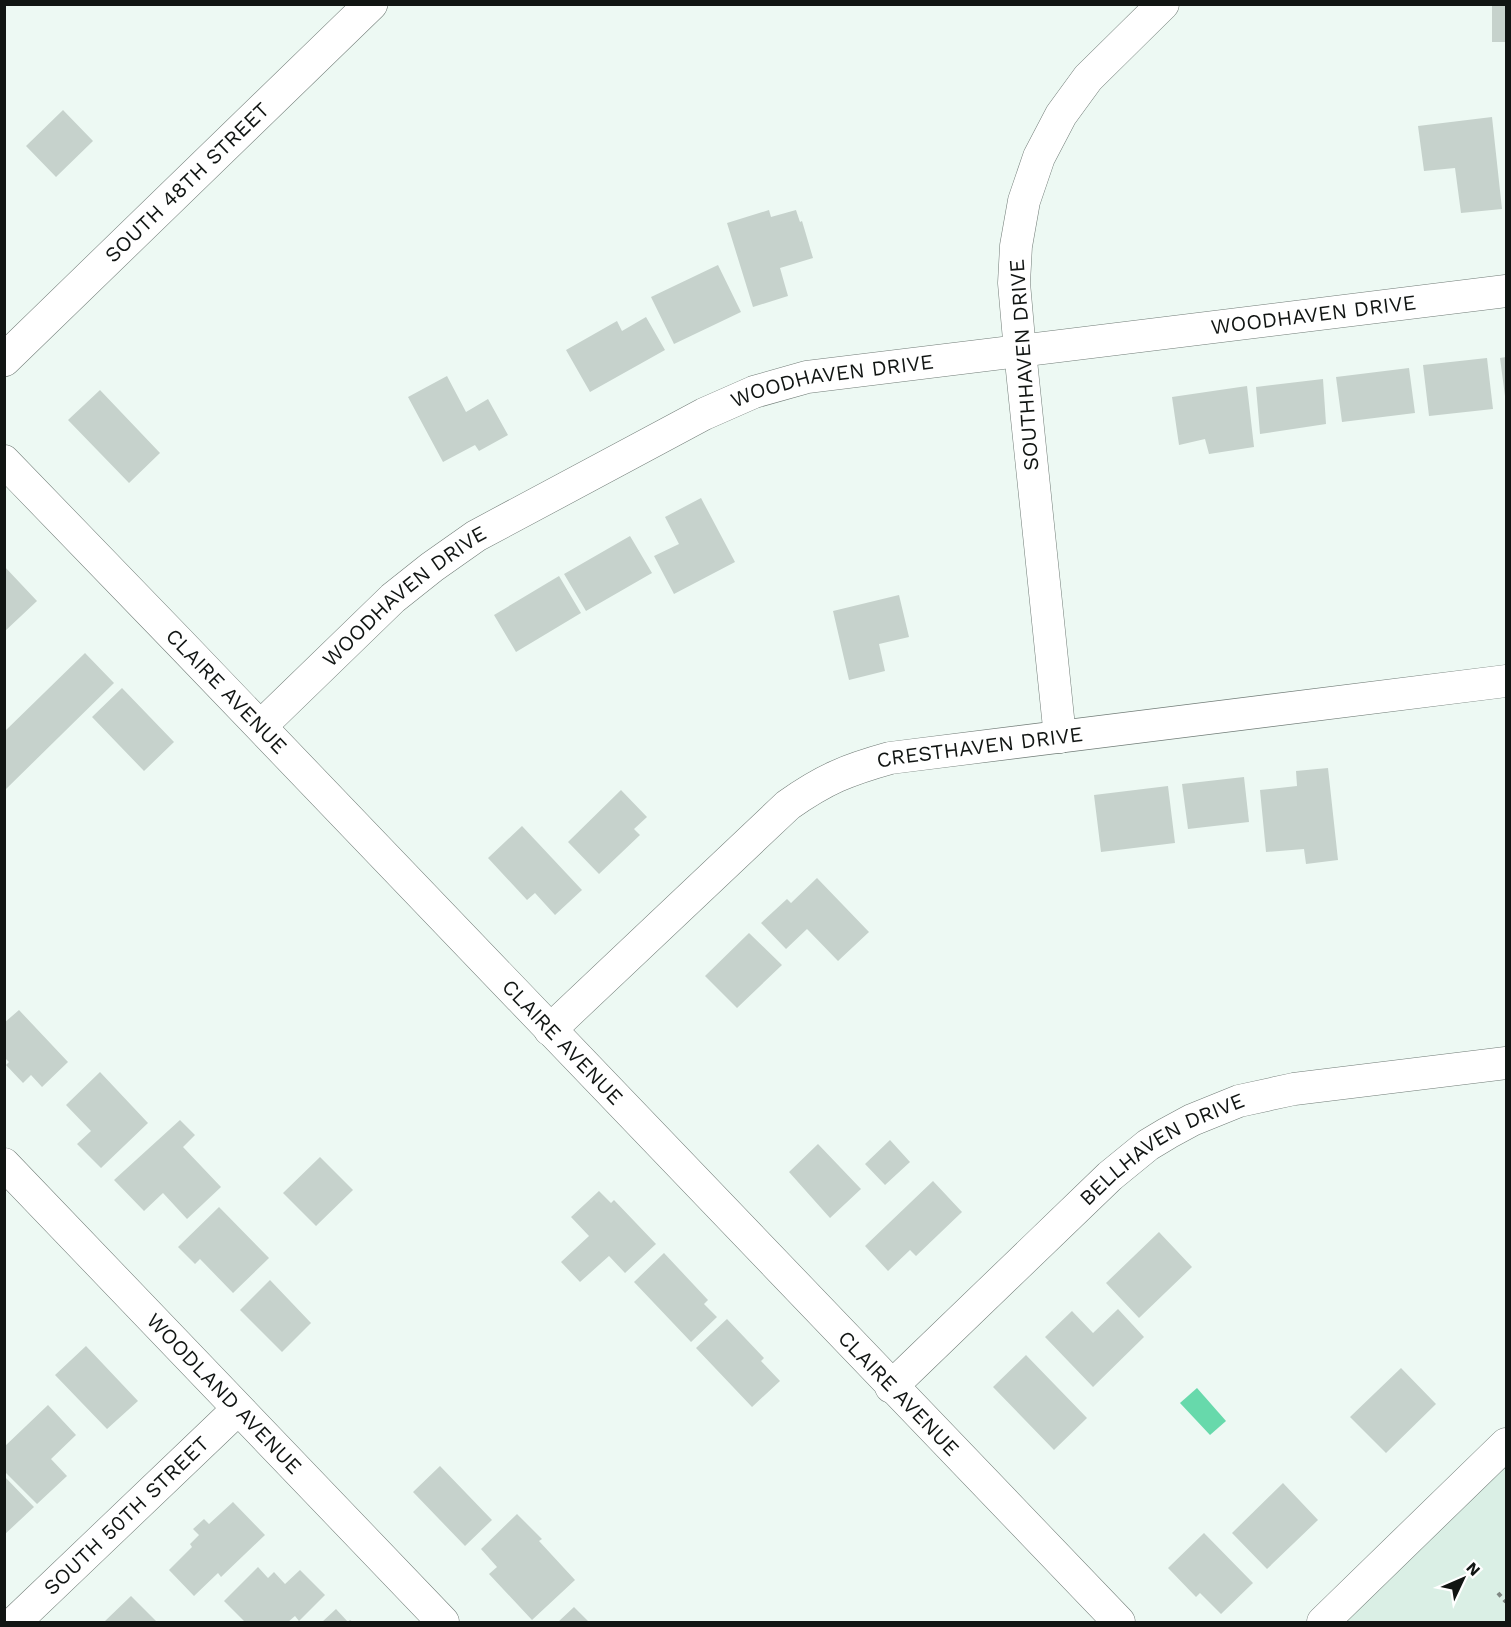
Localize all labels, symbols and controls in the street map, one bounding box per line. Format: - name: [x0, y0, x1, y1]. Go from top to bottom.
- street label: SOUTH 48TH STREET: [99, 97, 274, 267]
- street label: SOUTHHAVEN DRIVE: [1004, 258, 1043, 472]
- street label: WOODHAVEN DRIVE: [1209, 289, 1417, 339]
- street label: WOODHAVEN DRIVE: [727, 349, 935, 413]
- street label: WOODHAVEN DRIVE: [317, 520, 490, 671]
- street label: CLAIRE AVENUE: [161, 623, 293, 759]
- street label: CRESTHAVEN DRIVE: [874, 721, 1084, 773]
- street label: CLAIRE AVENUE: [497, 974, 629, 1110]
- street label: BELLHAVEN DRIVE: [1074, 1087, 1248, 1210]
- street label: WOODLAND AVENUE: [142, 1308, 307, 1479]
- street label: CLAIRE AVENUE: [833, 1325, 965, 1461]
- street label: SOUTH 50TH STREET: [38, 1430, 214, 1600]
- north arrow: [1433, 1549, 1493, 1609]
- text: N: [1462, 1558, 1484, 1580]

